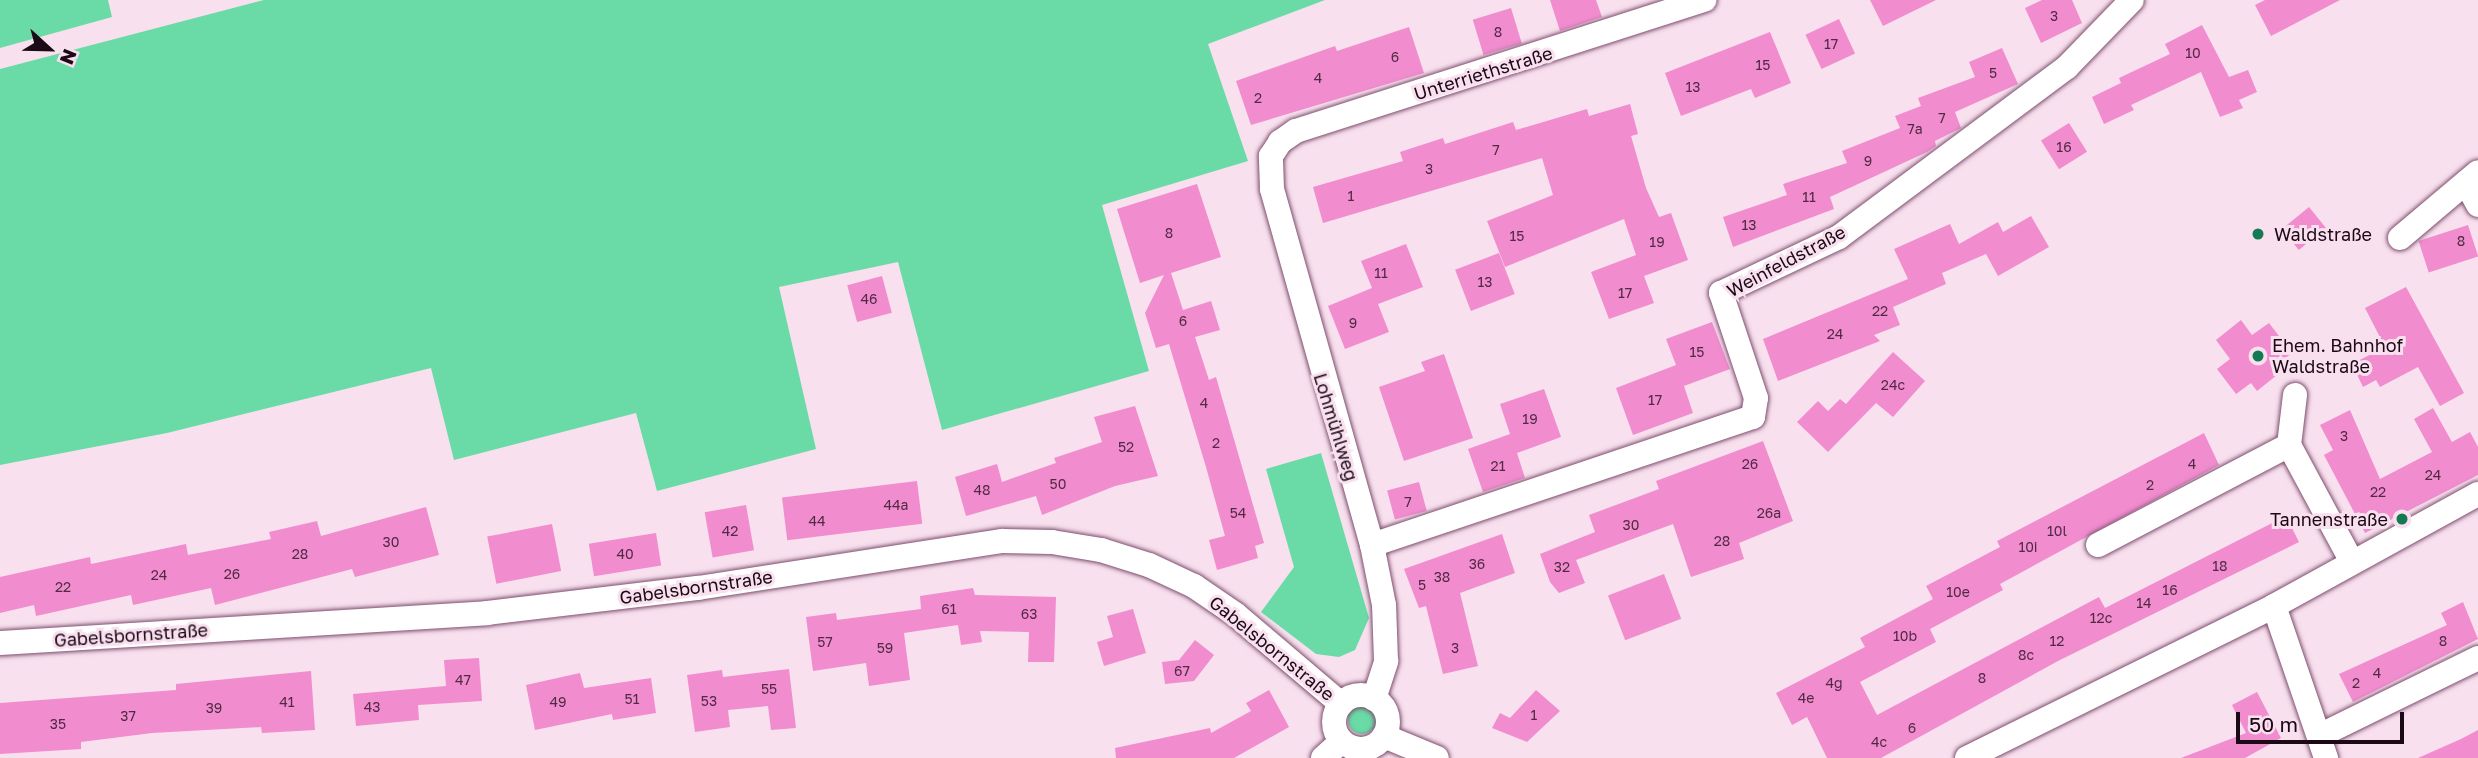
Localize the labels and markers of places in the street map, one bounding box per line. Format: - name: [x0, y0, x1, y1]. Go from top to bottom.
- place label: Waldstraße: [2274, 223, 2372, 245]
- marker: Waldstraße: [2248, 224, 2268, 244]
- place label: Ehem. Bahnhof Waldstraße: [2272, 335, 2403, 378]
- marker: Ehem. Bahnhof Waldstraße: [2250, 348, 2266, 364]
- place label: Tannenstraße: [2270, 508, 2388, 530]
- marker: Tannenstraße: [2394, 511, 2410, 527]

